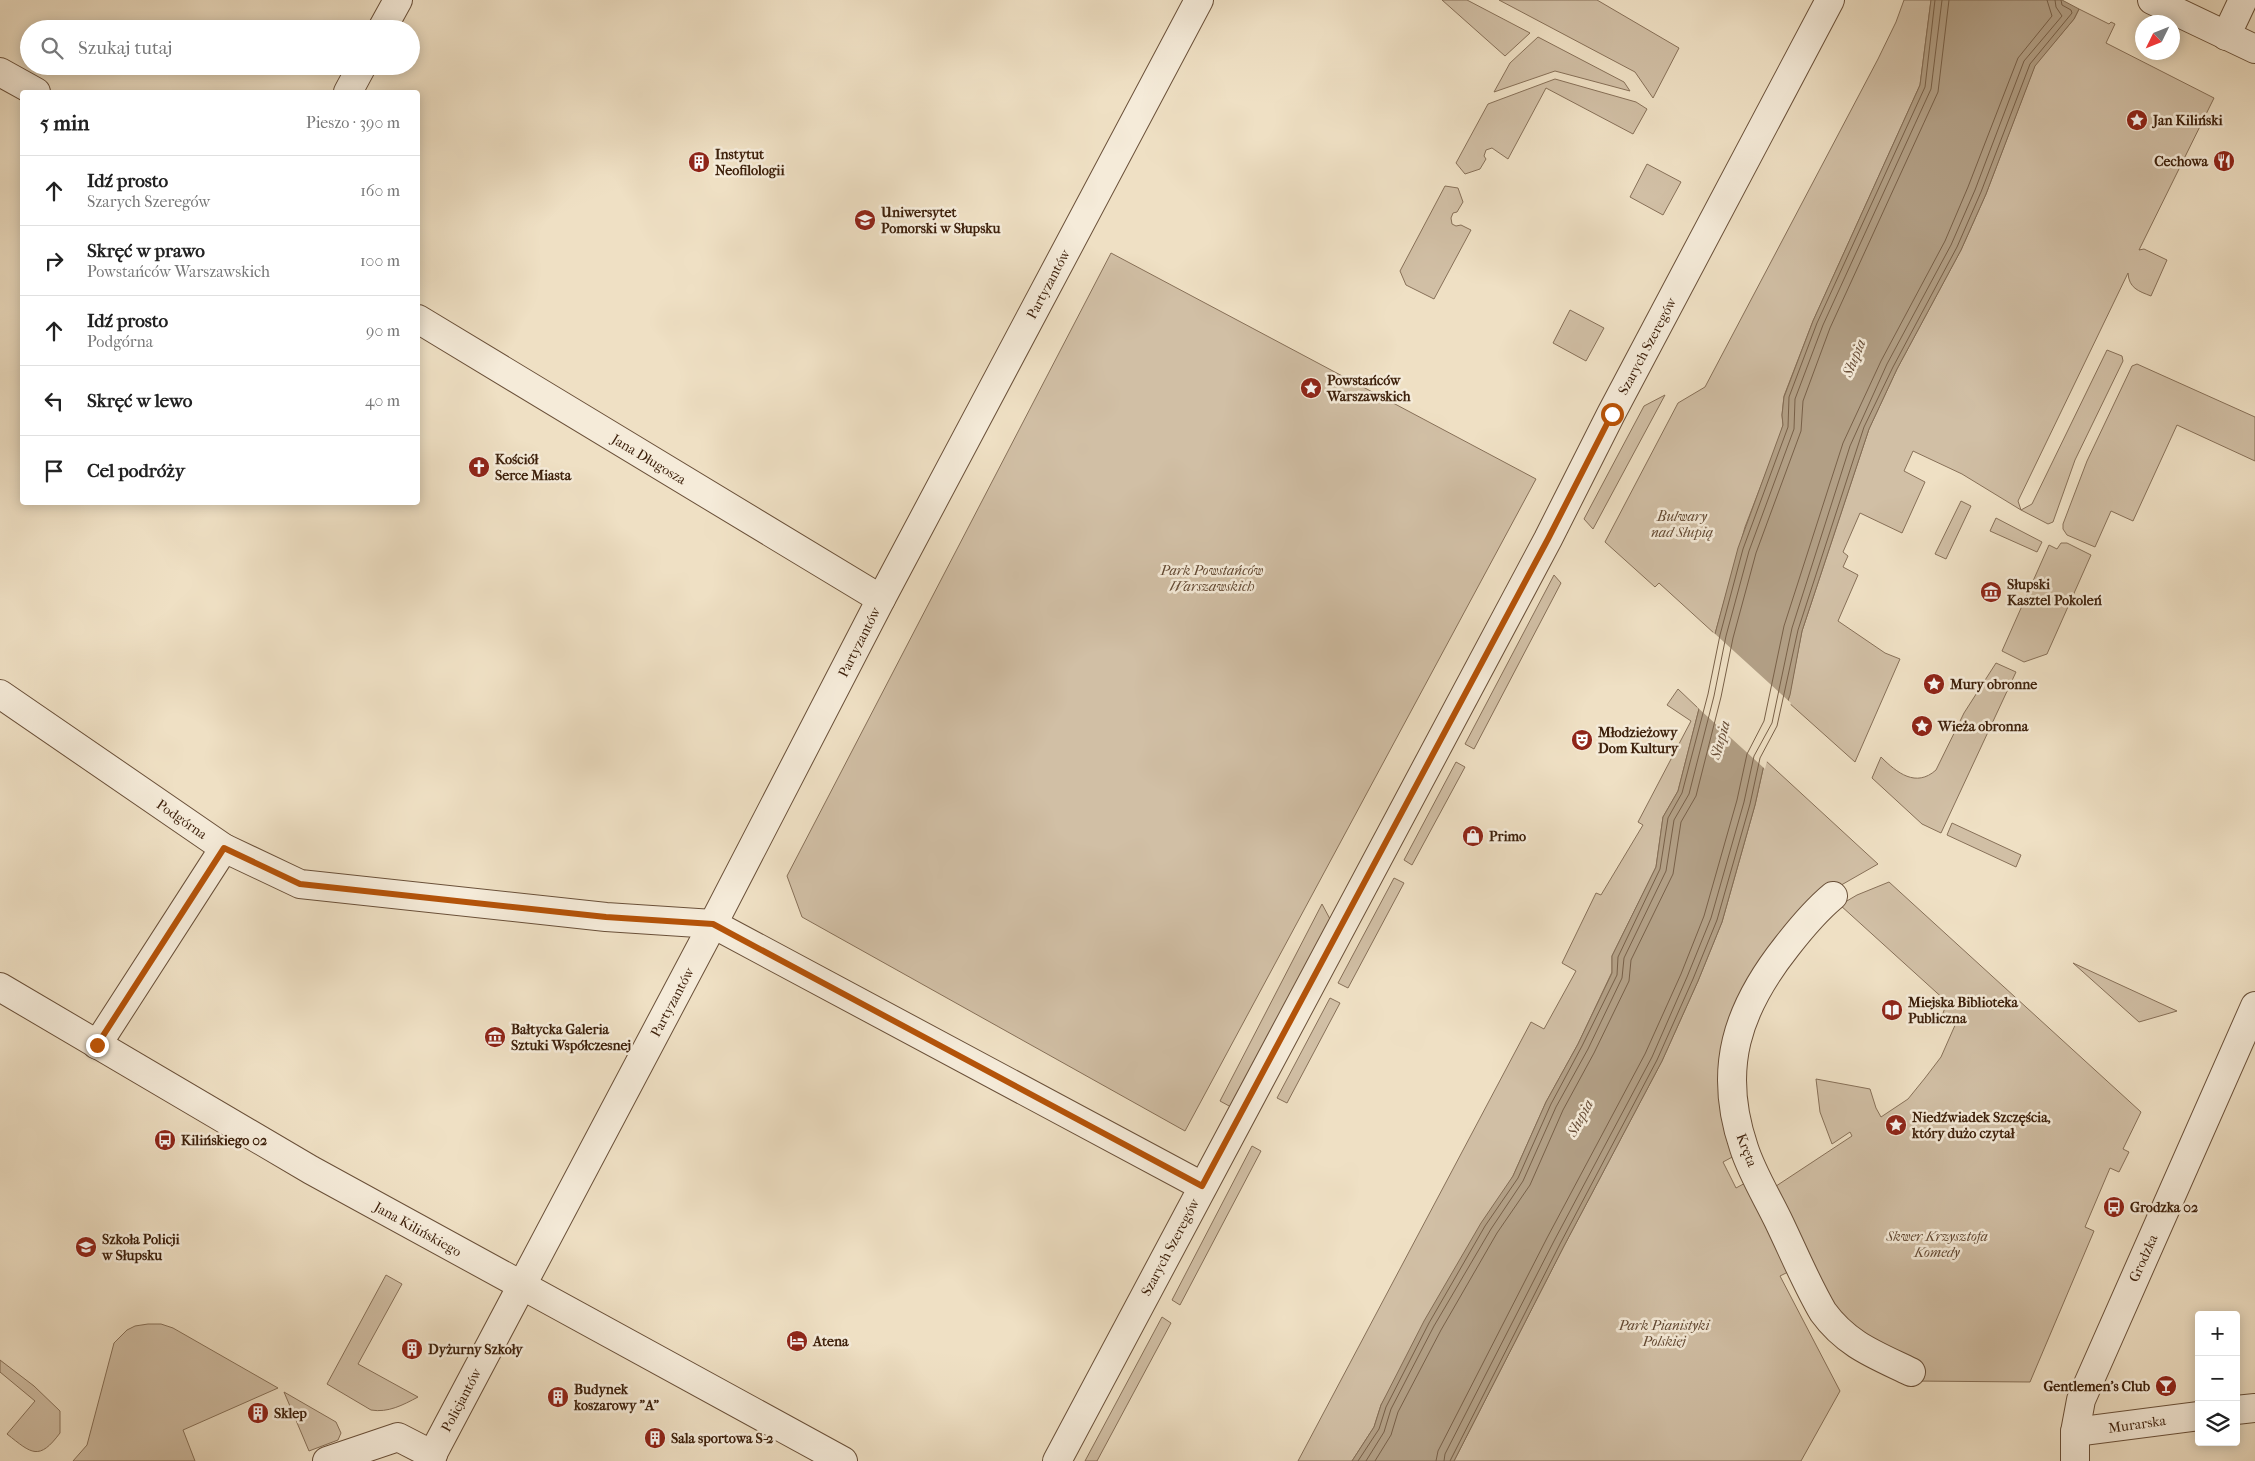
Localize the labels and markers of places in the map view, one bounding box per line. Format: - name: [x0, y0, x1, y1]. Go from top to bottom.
- place icon: Jan Kiliński: [2125, 108, 2149, 132]
- place label: Jan Kiliński: [2151, 112, 2223, 129]
- place label: Instytut Neofilologii: [715, 146, 786, 179]
- restaurant icon: Cechowa: [2212, 149, 2236, 173]
- building icon: Instytut Neofilologii: [687, 150, 711, 174]
- place label: Cechowa: [2154, 153, 2209, 170]
- place label: Uniwersytet Pomorski w Słupsku: [880, 204, 1001, 237]
- school or university icon: Uniwersytet Pomorski w Słupsku: [853, 208, 877, 232]
- place label: Powstańców Warszawskich: [1326, 372, 1412, 405]
- place icon: Powstańców Warszawskich: [1299, 376, 1323, 400]
- place label: Kościół Serce Miasta: [495, 451, 572, 484]
- church icon: Kościół Serce Miasta: [467, 455, 491, 479]
- place label: Słupski Kasztel Pokoleń: [2007, 576, 2103, 609]
- museum icon: Słupski Kasztel Pokoleń: [1979, 580, 2003, 604]
- place icon: Mury obronne: [1922, 672, 1946, 696]
- place label: Mury obronne: [1949, 676, 2037, 693]
- place icon: Wieża obronna: [1910, 714, 1934, 738]
- place label: Wieża obronna: [1937, 718, 2029, 735]
- place label: Młodzieżowy Dom Kultury: [1597, 724, 1680, 757]
- theatre icon: Młodzieżowy Dom Kultury: [1570, 728, 1594, 752]
- shop icon: Primo: [1461, 824, 1485, 848]
- place label: Primo: [1489, 828, 1526, 845]
- place label: Miejska Biblioteka Publiczna: [1907, 994, 2018, 1027]
- library icon: Miejska Biblioteka Publiczna: [1880, 998, 1904, 1022]
- place label: Bałtycka Galeria Sztuki Współczesnej: [511, 1021, 631, 1054]
- museum icon: Bałtycka Galeria Sztuki Współczesnej: [483, 1025, 507, 1049]
- place label: Niedźwiadek Szczęścia, który dużo czytał: [1911, 1109, 2051, 1142]
- place icon: Niedźwiadek Szczęścia, który dużo czytał: [1884, 1113, 1908, 1137]
- bus stop icon: Kilińskiego 02: [153, 1128, 177, 1152]
- place label: Kilińskiego 02: [181, 1132, 267, 1149]
- bus stop icon: Grodzka 02: [2102, 1195, 2126, 1219]
- place label: Grodzka 02: [2130, 1199, 2198, 1216]
- place label: Szkoła Policji w Słupsku: [101, 1231, 181, 1264]
- school or university icon: Szkoła Policji w Słupsku: [74, 1235, 98, 1259]
- hotel icon: Atena: [785, 1329, 809, 1353]
- place label: Atena: [812, 1333, 849, 1350]
- building icon: Dyżurny Szkoły: [400, 1337, 424, 1361]
- place label: Dyżurny Szkoły: [428, 1341, 524, 1358]
- bar icon: Gentlemen's Club: [2154, 1374, 2178, 1398]
- place label: Gentlemen's Club: [2043, 1378, 2151, 1395]
- place label: Budynek koszarowy "A": [573, 1381, 659, 1414]
- building icon: Budynek koszarowy "A": [546, 1385, 570, 1409]
- building icon: Sklep: [246, 1401, 270, 1425]
- place label: Sklep: [274, 1405, 307, 1422]
- building icon: Sala sportowa S-2: [643, 1426, 667, 1450]
- place label: Sala sportowa S-2: [671, 1430, 773, 1447]

